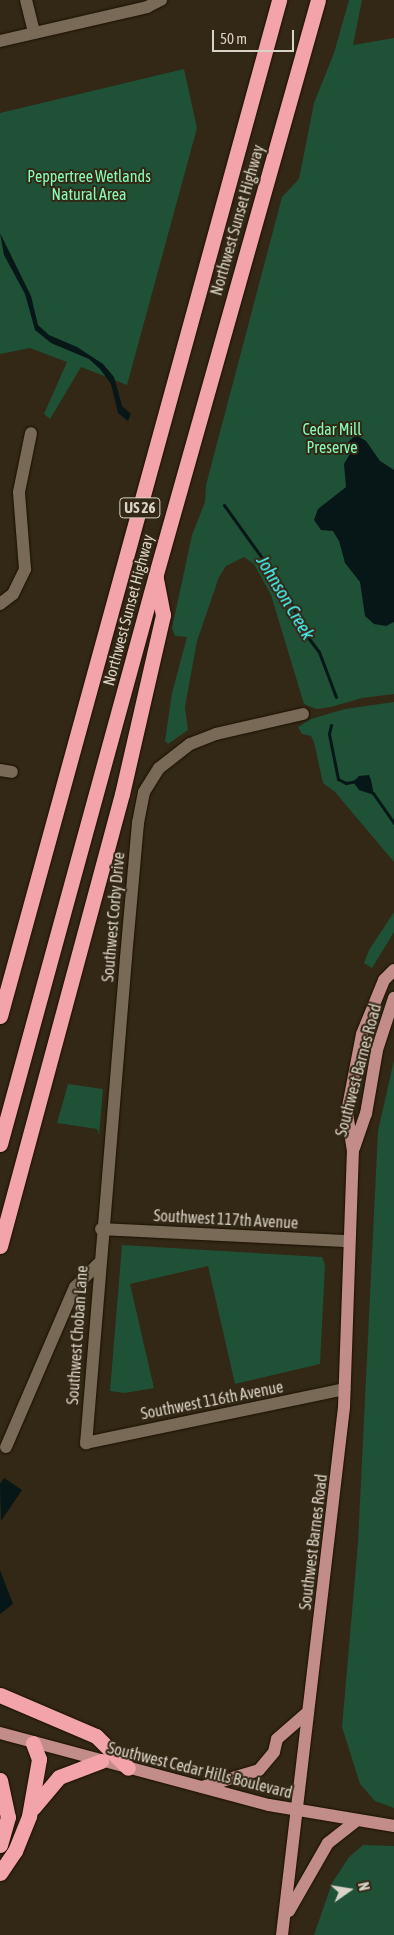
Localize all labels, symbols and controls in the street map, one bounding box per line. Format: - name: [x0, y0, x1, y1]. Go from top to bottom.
- scale bar: [214, 20, 296, 52]
- text: 50 m: [220, 30, 247, 47]
- street label: Northwest Sunset Highway: [206, 142, 268, 298]
- park label: Peppertree Wetlands Natural Area: [27, 166, 151, 204]
- park label: Cedar Mill Preserve: [302, 419, 362, 457]
- road number: US 26: [119, 496, 161, 520]
- street label: Northwest Sunset Highway: [99, 532, 157, 688]
- water label: Johnson Creek: [251, 552, 319, 644]
- street label: Southwest Corby Drive: [98, 851, 128, 983]
- street label: Southwest Barnes Road: [331, 1002, 385, 1138]
- street label: Southwest 117th Avenue: [153, 1206, 299, 1232]
- street label: Southwest Choban Lane: [63, 1265, 91, 1405]
- street label: Southwest 116th Avenue: [139, 1377, 285, 1423]
- street label: Southwest Barnes Road: [295, 1473, 331, 1611]
- street label: Southwest Cedar Hills Boulevard: [106, 1738, 294, 1802]
- north arrow: [324, 1865, 374, 1915]
- text: N: [355, 1881, 372, 1892]

